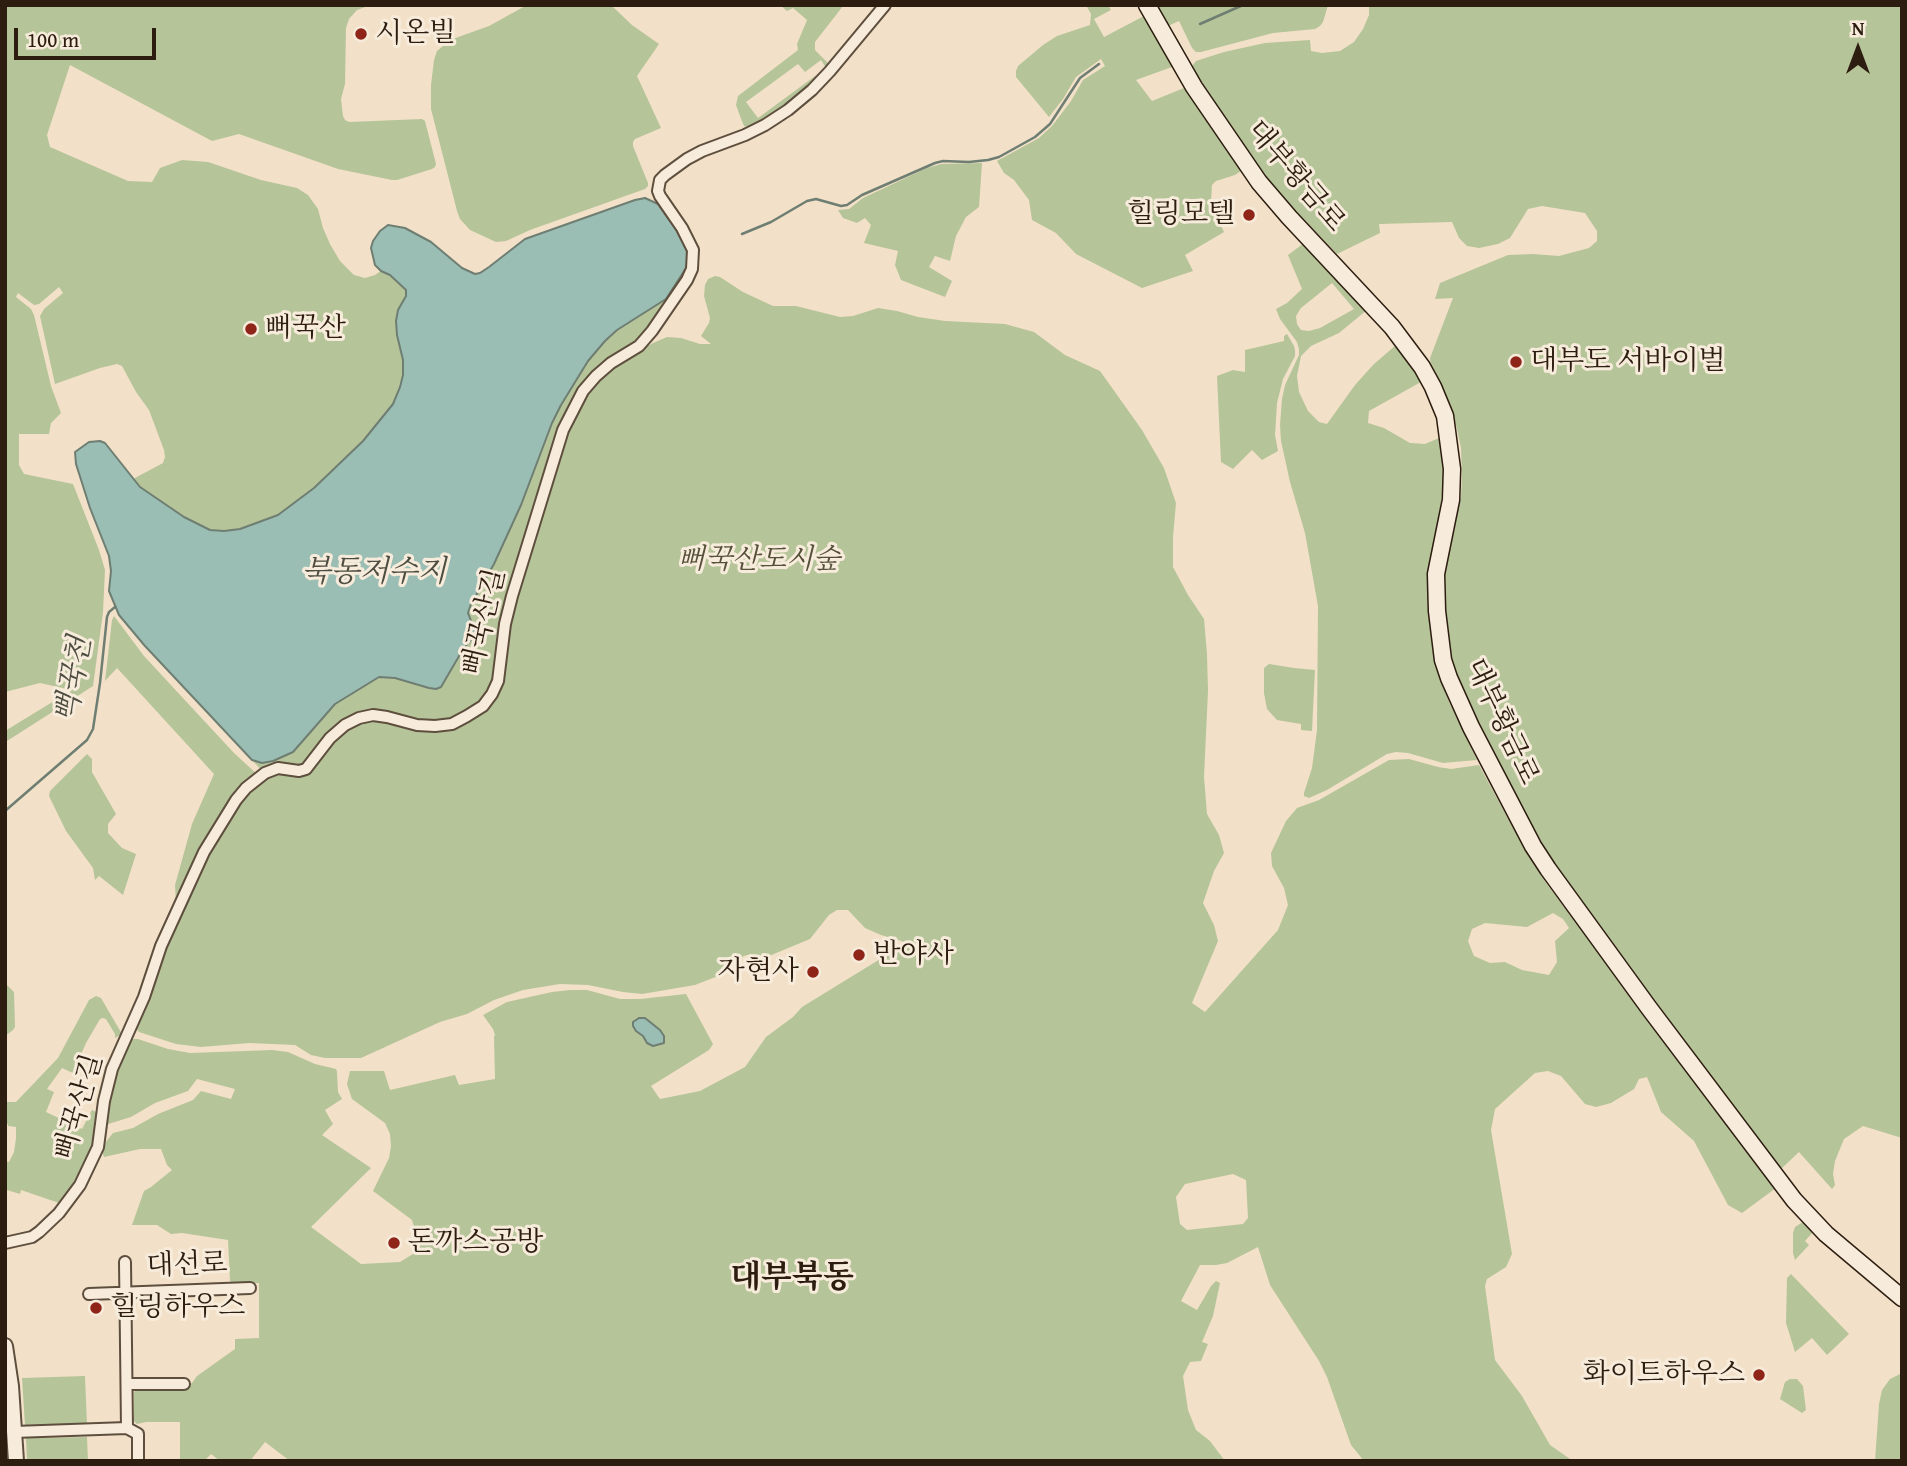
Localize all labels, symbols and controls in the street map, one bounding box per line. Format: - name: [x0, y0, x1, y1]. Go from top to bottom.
- scale bar: [18, 14, 159, 58]
- north arrow: [1823, 14, 1893, 84]
- text: N: [1852, 14, 1864, 42]
- place label: 시온빌: [375, 17, 456, 51]
- text: 100 m: [27, 24, 79, 55]
- marker: 시온빌: [353, 26, 369, 42]
- street label: 대부황금로: [1239, 114, 1351, 240]
- place label: 힐링모텔: [1127, 198, 1235, 232]
- marker: 힐링모텔: [1241, 207, 1257, 223]
- place label: 뻐꾹산: [265, 312, 346, 346]
- marker: 뻐꾹산: [243, 321, 259, 337]
- place label: 대부도 서바이벌: [1530, 345, 1726, 379]
- marker: 대부도 서바이벌: [1508, 354, 1524, 370]
- park label: 뻐꾹산도시숲: [678, 544, 840, 578]
- water label: 북동저수지: [302, 555, 446, 591]
- street label: 뻐꾹산길: [456, 566, 514, 678]
- water label: 뻑꾹천: [50, 634, 100, 726]
- street label: 대부황금로: [1457, 654, 1545, 790]
- place label: 반야사: [873, 938, 954, 972]
- marker: 반야사: [851, 947, 867, 963]
- place label: 자현사: [718, 955, 799, 989]
- marker: 자현사: [805, 964, 821, 980]
- street label: 뻐꾹산길: [49, 1050, 111, 1164]
- place label: 돈까스공방: [408, 1226, 543, 1260]
- marker: 돈까스공방: [386, 1235, 402, 1251]
- street label: 대선로: [146, 1248, 228, 1284]
- district label: 대부북동: [730, 1260, 854, 1298]
- place label: 힐링하우스: [110, 1291, 245, 1325]
- marker: 힐링하우스: [88, 1300, 104, 1316]
- place label: 화이트하우스: [1583, 1358, 1745, 1392]
- marker: 화이트하우스: [1751, 1367, 1767, 1383]

